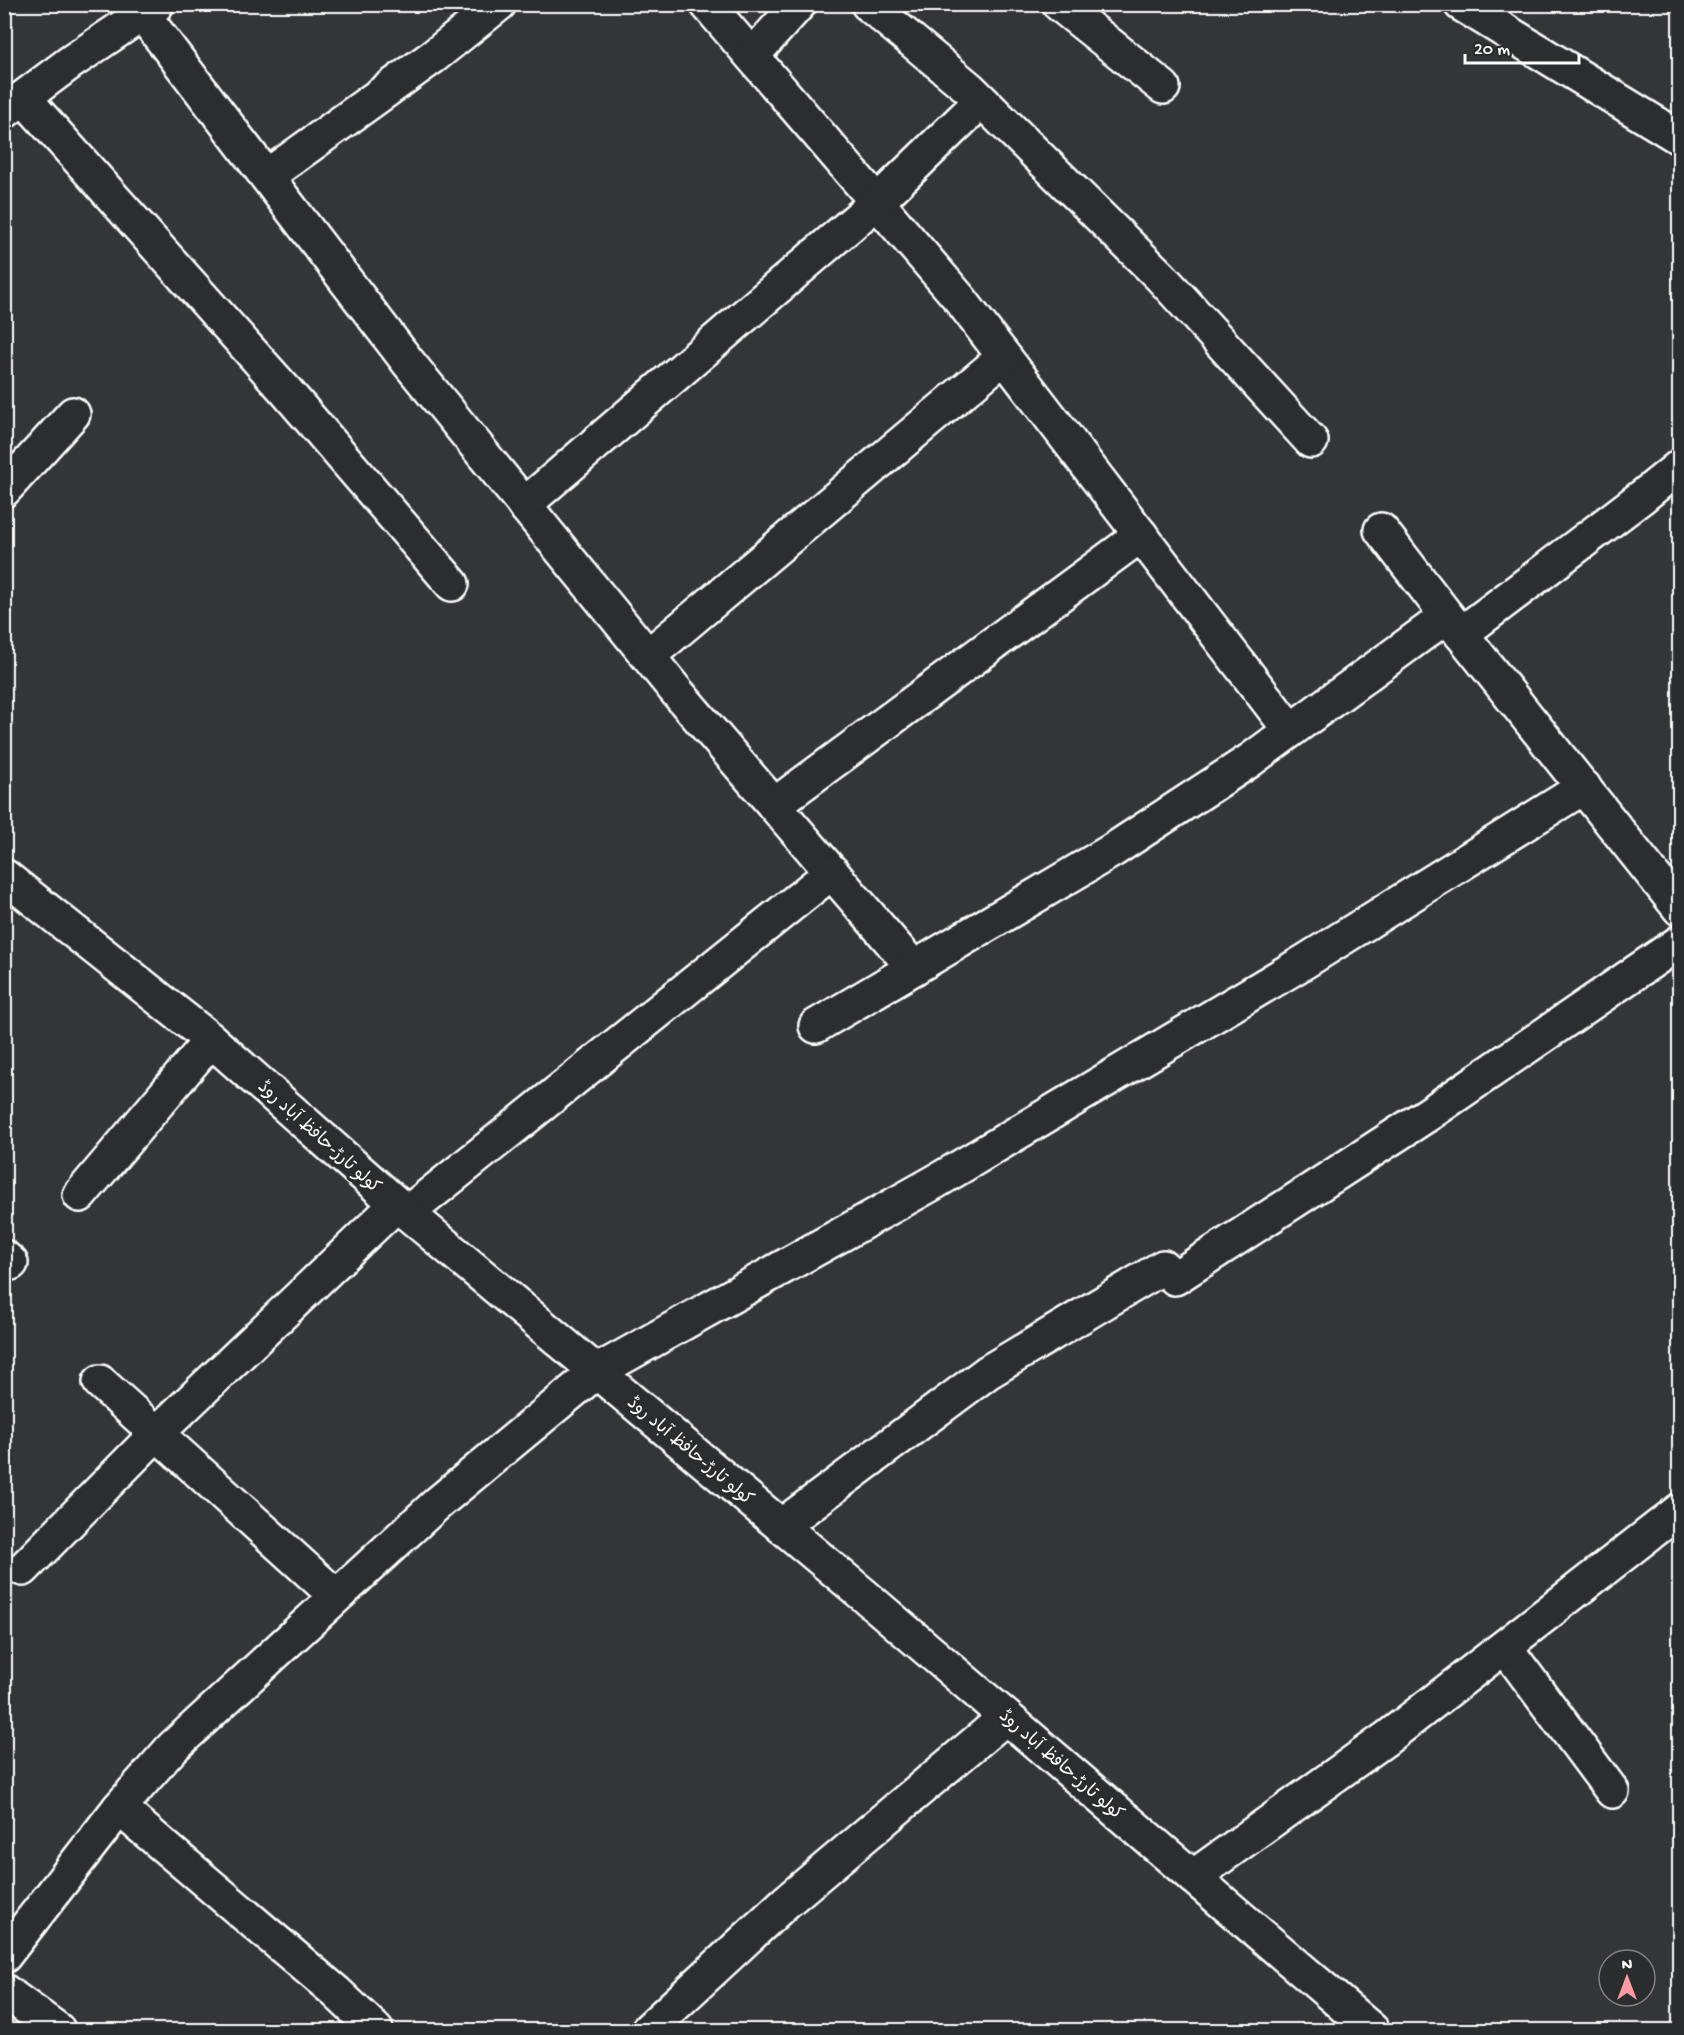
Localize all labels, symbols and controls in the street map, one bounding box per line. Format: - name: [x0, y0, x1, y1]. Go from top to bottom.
- scale bar: [1465, 27, 1579, 65]
- text: 20 m: [1474, 40, 1510, 61]
- street label: کولو تارڑ-حافظ آباد روڈ: [253, 1076, 385, 1199]
- street label: کولو تارڑ-حافظ آباد روڈ: [622, 1392, 758, 1511]
- street label: کولو تارڑ-حافظ آباد روڈ: [994, 1705, 1128, 1826]
- north arrow: [1597, 1948, 1657, 2008]
- text: N: [1622, 1957, 1633, 1976]

